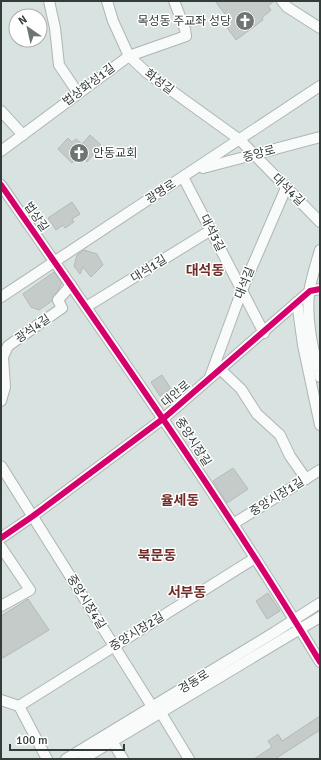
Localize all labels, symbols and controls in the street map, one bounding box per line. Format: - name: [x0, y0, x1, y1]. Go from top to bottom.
- north arrow: [8, 8, 48, 48]
- church icon: 목성동 주교좌 성당: [234, 10, 256, 32]
- text: N: [16, 13, 29, 28]
- place label: 목성동 주교좌 성당: [137, 14, 231, 29]
- street label: 법상화성1길: [60, 60, 118, 110]
- street label: 화성길: [141, 66, 177, 98]
- church icon: 안동교회: [68, 142, 90, 164]
- street label: 중앙로: [241, 142, 277, 166]
- place label: 안동교회: [93, 146, 137, 161]
- street label: 대석4길: [269, 171, 307, 209]
- street label: 광명로: [143, 177, 179, 207]
- street label: 법상길: [20, 199, 52, 235]
- street label: 대석3길: [196, 212, 228, 254]
- street label: 대석1길: [128, 252, 170, 286]
- district label: 대석동: [186, 262, 224, 279]
- street label: 대석길: [232, 265, 258, 301]
- street label: 광석4길: [12, 311, 54, 347]
- street label: 대안로: [158, 378, 194, 410]
- street label: 중앙시장길: [172, 415, 214, 469]
- street label: 중앙시장1길: [247, 474, 307, 520]
- district label: 율세동: [161, 492, 199, 509]
- district label: 북문동: [138, 547, 176, 564]
- street label: 중앙시장4길: [63, 572, 109, 632]
- district label: 서부동: [168, 584, 206, 601]
- street label: 중앙시장2길: [107, 609, 167, 655]
- street label: 경동로: [176, 667, 212, 697]
- scale bar: [10, 726, 124, 752]
- text: 100 m: [16, 733, 48, 748]

